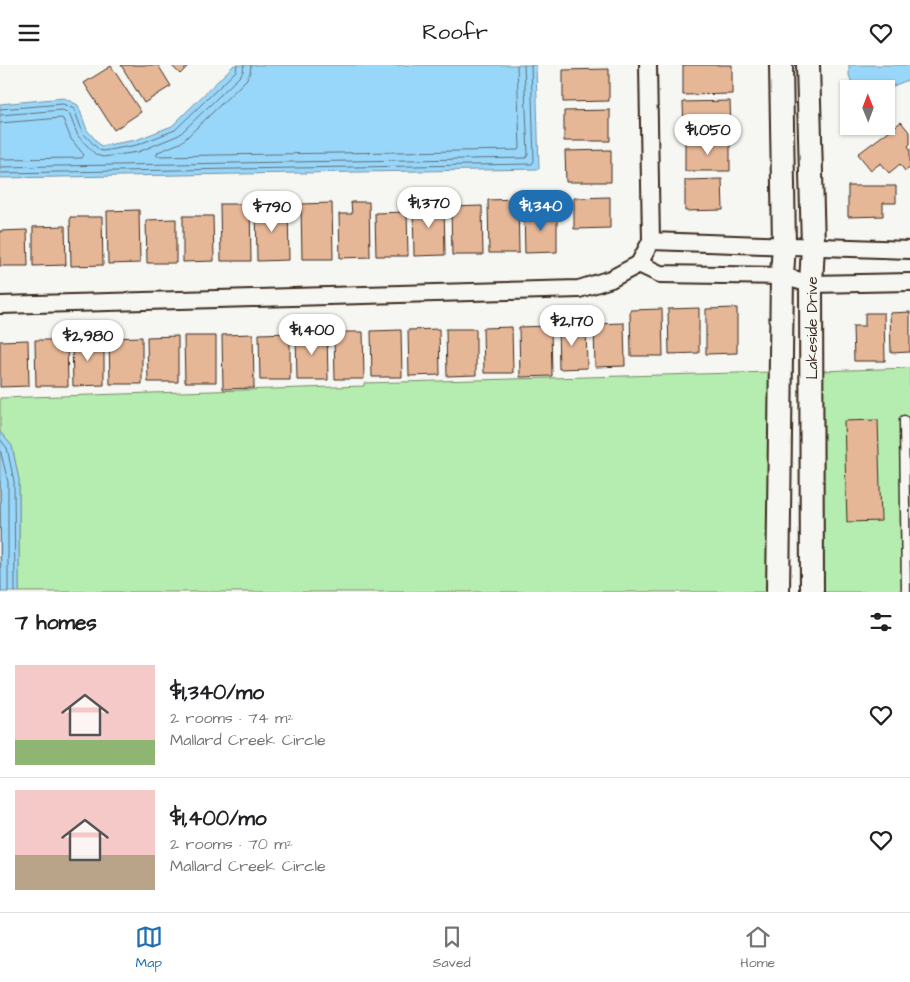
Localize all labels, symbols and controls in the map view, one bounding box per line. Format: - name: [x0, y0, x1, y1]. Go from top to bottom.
- text: Roofr: [422, 17, 488, 48]
- icon: menu: [15, 19, 43, 47]
- icon: heart: [867, 19, 895, 47]
- north arrow: [840, 80, 895, 135]
- map controls: [840, 80, 895, 135]
- pin: $1,050: [667, 113, 749, 156]
- text: $1,050: [685, 119, 731, 141]
- pin: $1,370: [388, 186, 470, 229]
- pin: $1,340: [500, 189, 582, 232]
- pin: $790: [242, 191, 302, 233]
- text: $1,370: [408, 192, 450, 214]
- text: $1,340: [520, 195, 562, 217]
- text: $790: [253, 196, 291, 218]
- street label: Lakeside Drive: [802, 276, 823, 380]
- pin: $2,170: [531, 305, 613, 347]
- text: $2,170: [551, 310, 593, 332]
- pin: $1,400: [271, 313, 353, 356]
- pin: $2,980: [47, 319, 129, 362]
- text: $1,400: [290, 319, 334, 341]
- text: $2,980: [63, 325, 113, 347]
- text: 7 homes: [15, 608, 97, 637]
- icon: filters: [867, 608, 895, 636]
- text: $1,340/mo: [170, 678, 264, 707]
- icon: home: [55, 685, 115, 745]
- icon: heart: [867, 701, 895, 729]
- text: 2 rooms · 74 m²: [170, 707, 294, 729]
- text: Mallard Creek Circle: [170, 729, 326, 751]
- text: $1,400/mo: [170, 804, 267, 833]
- icon: home: [55, 810, 115, 870]
- icon: heart: [867, 826, 895, 854]
- text: 2 rooms · 70 m²: [170, 833, 293, 855]
- text: Mallard Creek Circle: [170, 855, 326, 877]
- tab: Map: [135, 923, 163, 973]
- tab: Saved: [433, 923, 471, 973]
- tab: Home: [740, 923, 775, 973]

